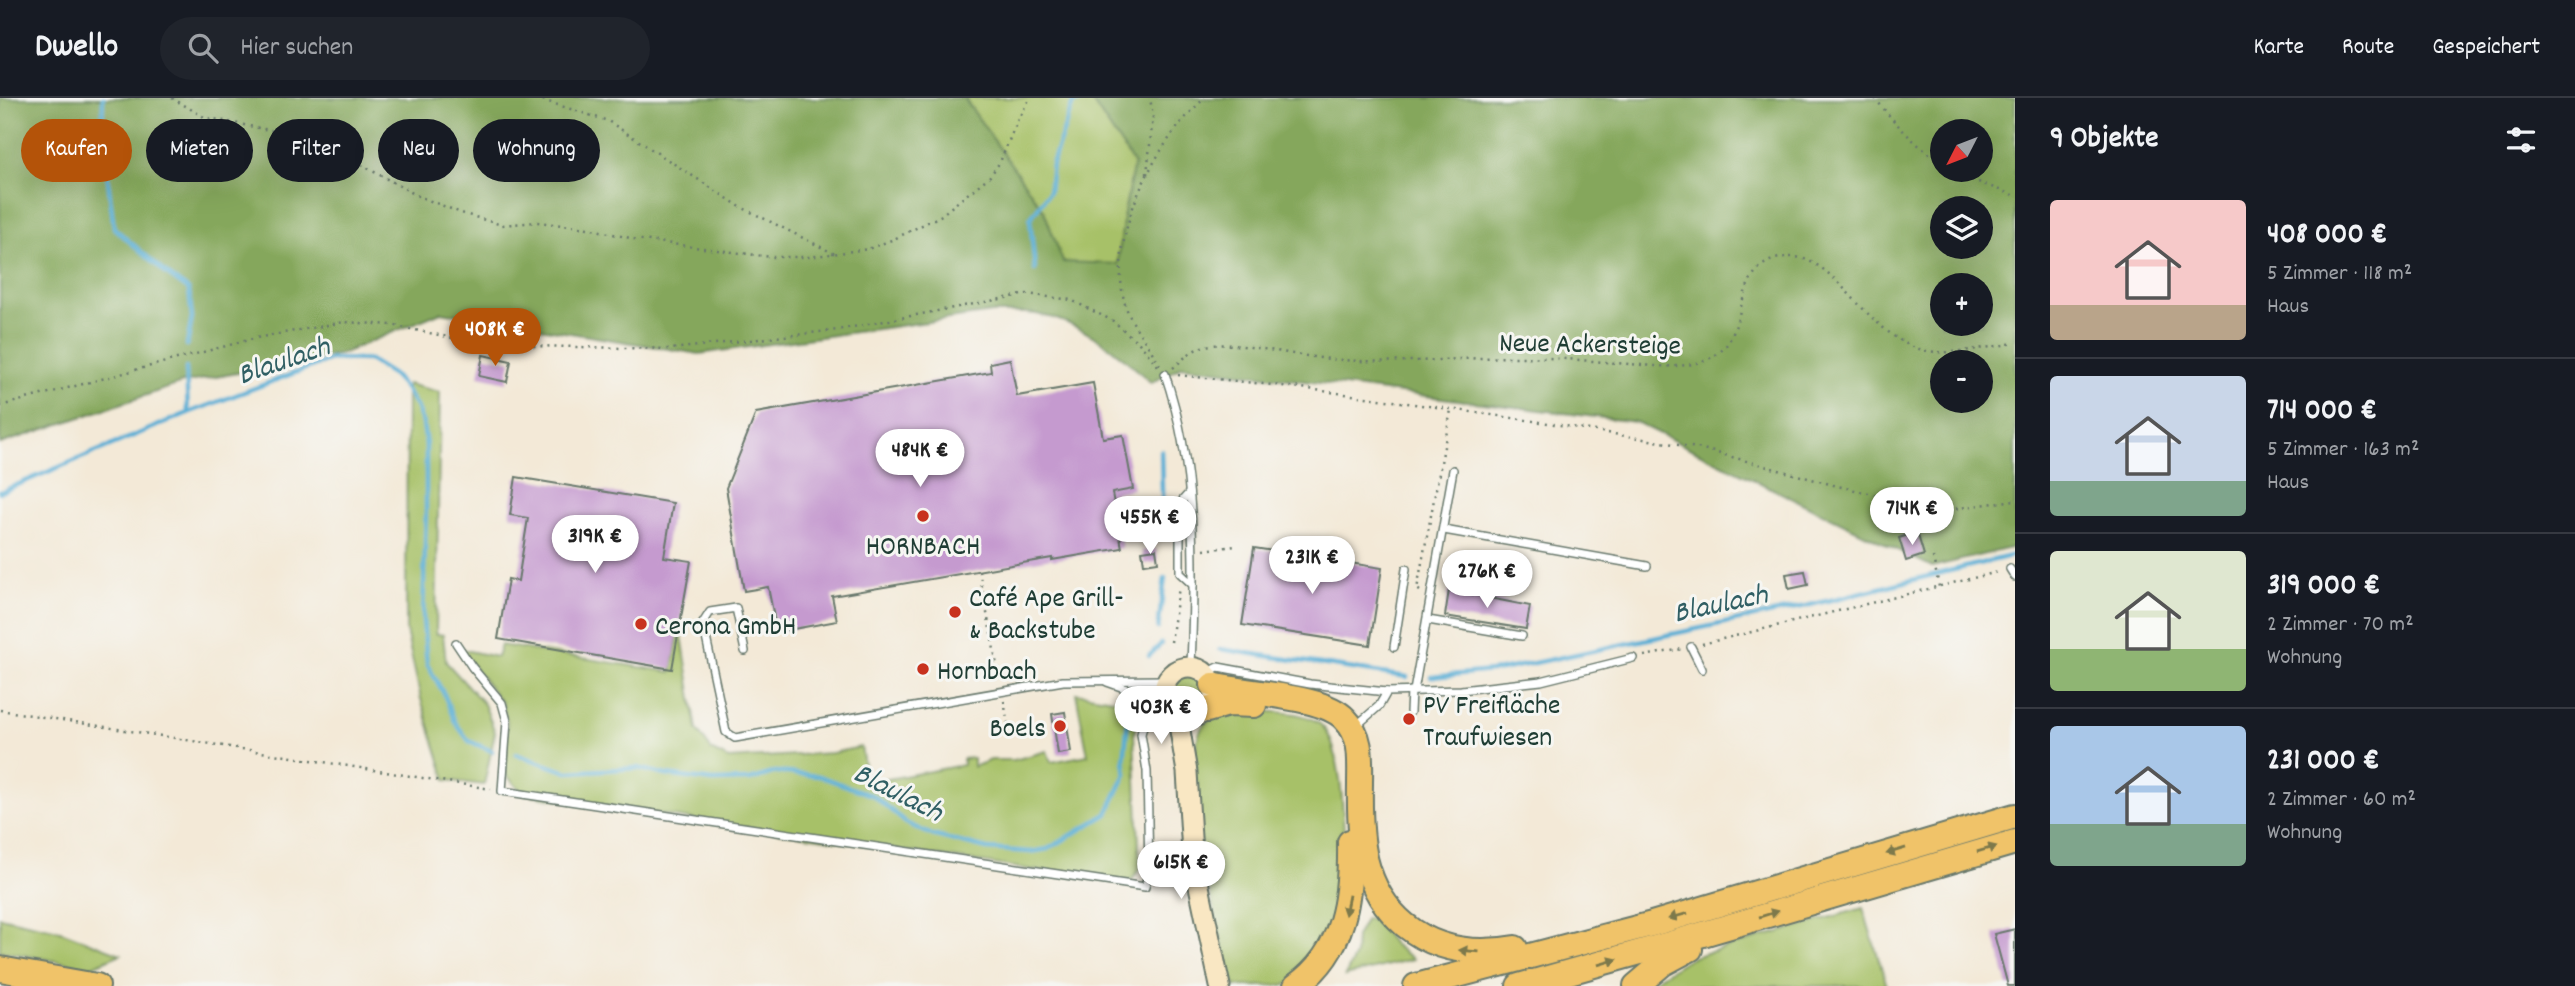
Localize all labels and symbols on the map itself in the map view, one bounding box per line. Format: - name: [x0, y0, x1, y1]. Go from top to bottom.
- north arrow: [1930, 119, 1993, 182]
- pin: 408K €: [438, 308, 552, 368]
- street label: Neue Ackersteige: [1499, 325, 1681, 369]
- water label: Blaulach: [232, 327, 338, 399]
- pin: 484K €: [863, 430, 977, 489]
- pin: 714K €: [1855, 488, 1969, 547]
- pin: 455K €: [1093, 496, 1207, 556]
- marker: HORNBACH: [915, 508, 931, 524]
- pin: 319K €: [538, 516, 652, 575]
- place label: HORNBACH: [866, 529, 980, 569]
- pin: 231K €: [1255, 536, 1369, 596]
- pin: 276K €: [1430, 550, 1544, 610]
- water label: Blaulach: [1670, 575, 1773, 637]
- place label: Café Ape Grill- & Backstube: [969, 581, 1124, 653]
- marker: Café Ape Grill- & Backstube: [947, 604, 963, 620]
- place label: Cerona GmbH: [655, 609, 796, 649]
- marker: Cerona GmbH: [633, 616, 649, 632]
- place label: Hornbach: [937, 654, 1036, 694]
- marker: Hornbach: [915, 661, 931, 677]
- pin: 403K €: [1104, 686, 1218, 746]
- place label: PV Freifläche Traufwiesen: [1423, 688, 1560, 760]
- place label: Boels: [989, 711, 1046, 751]
- marker: PV Freifläche Traufwiesen: [1401, 711, 1417, 727]
- marker: Boels: [1052, 718, 1068, 734]
- water label: Blaulach: [845, 754, 950, 836]
- pin: 615K €: [1124, 842, 1238, 901]
- one-way arrow: [1977, 844, 1998, 854]
- one-way arrow: [1885, 847, 1906, 857]
- one-way arrow: [1341, 894, 1352, 916]
- one-way arrow: [1759, 909, 1780, 919]
- one-way arrow: [1667, 912, 1688, 922]
- one-way arrow: [1458, 945, 1480, 956]
- one-way arrow: [1598, 956, 1619, 966]

